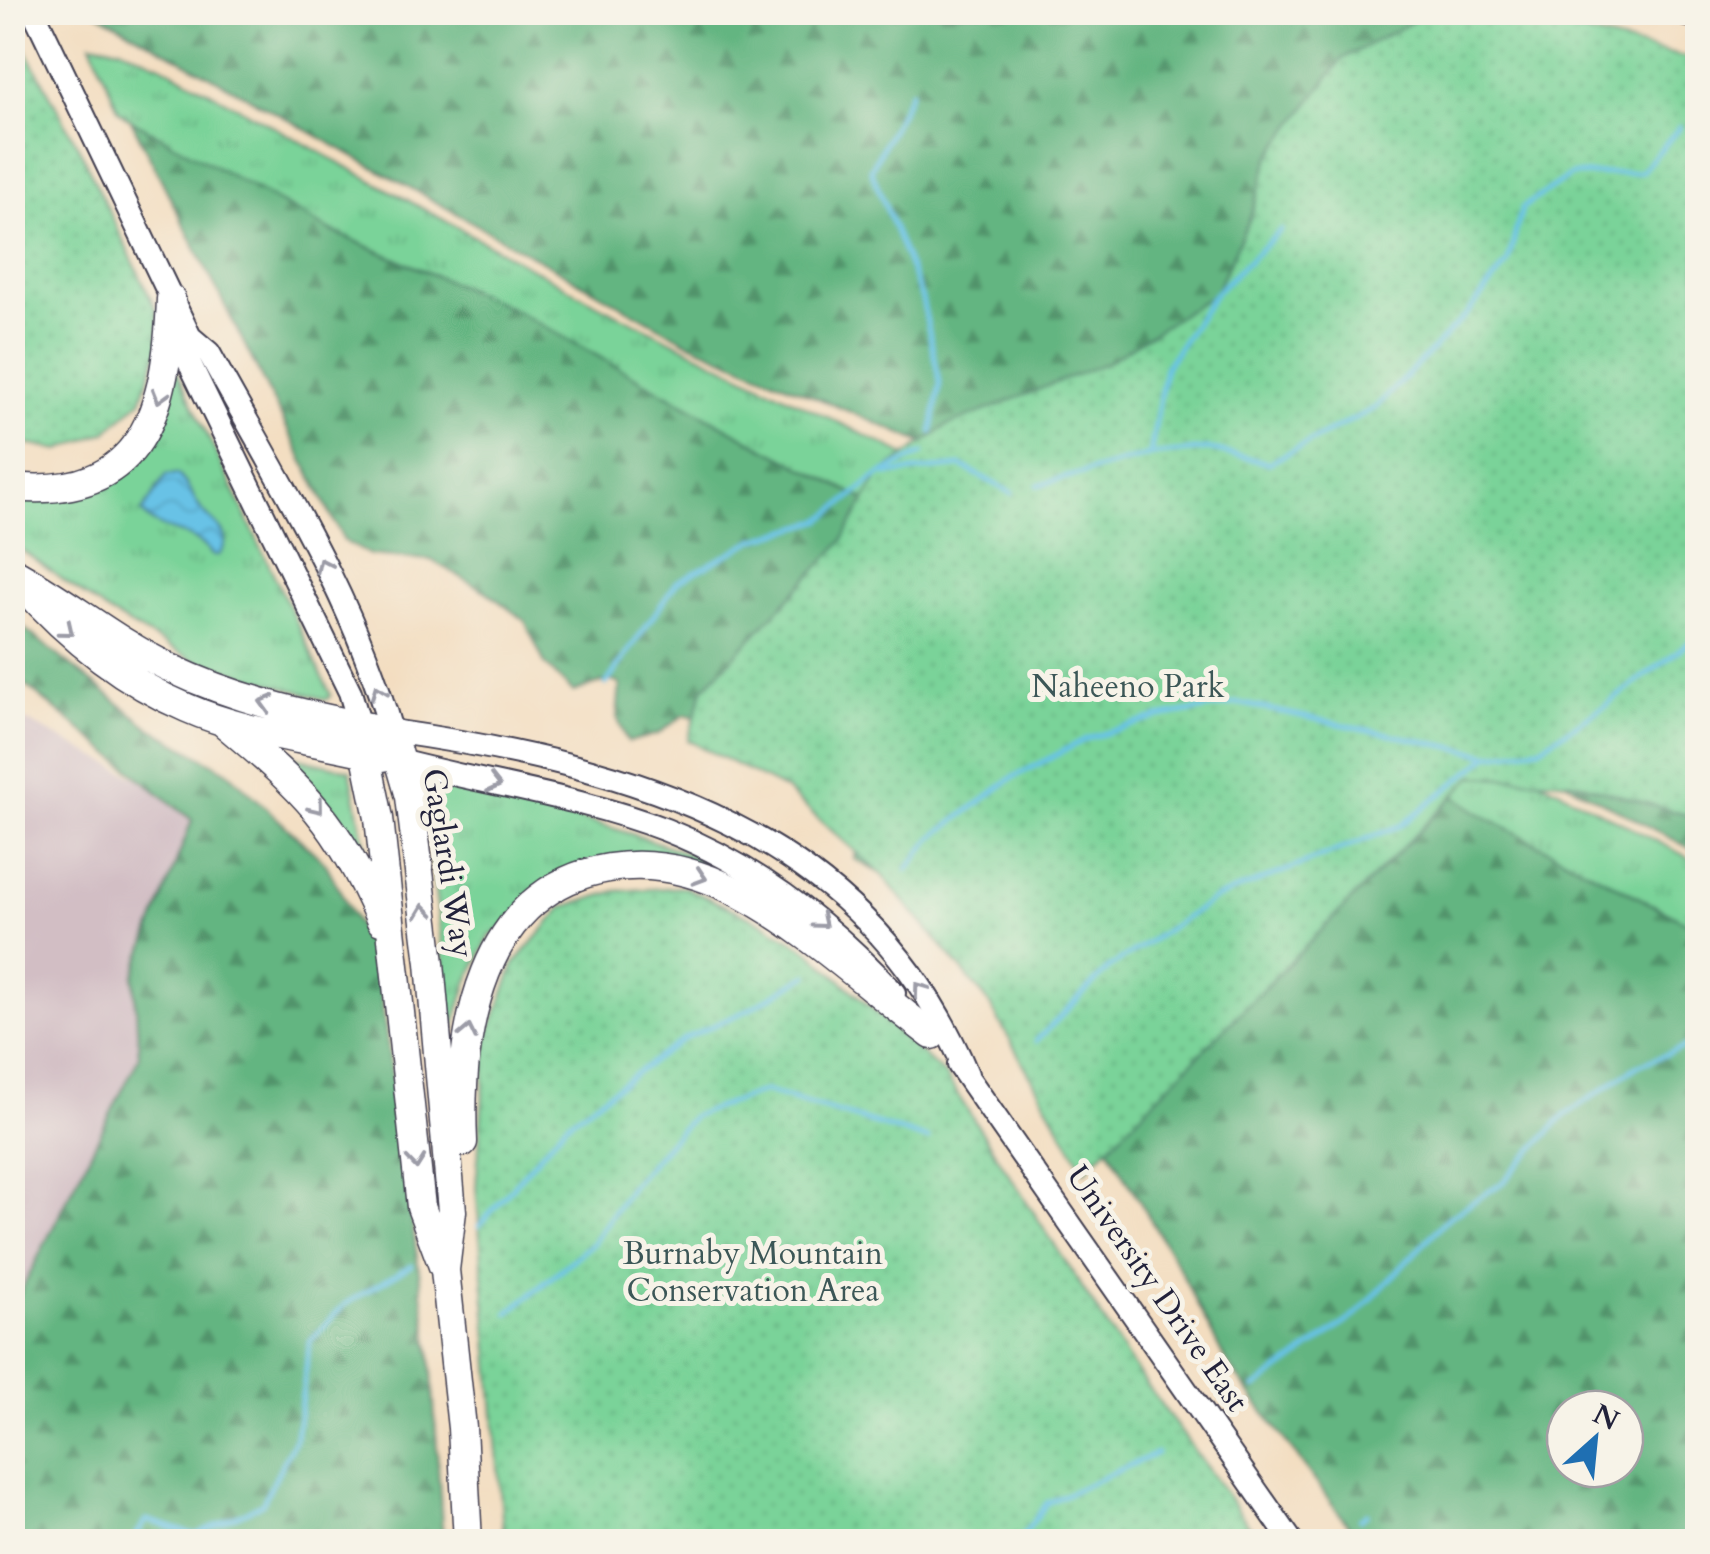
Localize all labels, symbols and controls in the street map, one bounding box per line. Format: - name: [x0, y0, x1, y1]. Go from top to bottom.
- one-way arrow: [151, 386, 172, 403]
- one-way arrow: [315, 557, 335, 575]
- one-way arrow: [55, 618, 73, 636]
- park label: Naheeno Park: [1031, 665, 1225, 709]
- one-way arrow: [370, 684, 390, 701]
- one-way arrow: [258, 694, 275, 715]
- street label: Gaglardi Way: [411, 765, 485, 961]
- one-way arrow: [485, 772, 502, 793]
- one-way arrow: [305, 796, 323, 814]
- one-way arrow: [691, 866, 708, 886]
- one-way arrow: [414, 903, 435, 920]
- one-way arrow: [810, 911, 828, 929]
- one-way arrow: [914, 982, 931, 1000]
- one-way arrow: [457, 1024, 478, 1041]
- one-way arrow: [405, 1155, 426, 1171]
- street label: University Drive East: [1056, 1157, 1259, 1421]
- park label: Burnaby Mountain Conservation Area: [623, 1232, 883, 1313]
- north arrow: [1545, 1389, 1645, 1489]
- text: N: [1586, 1395, 1625, 1440]

